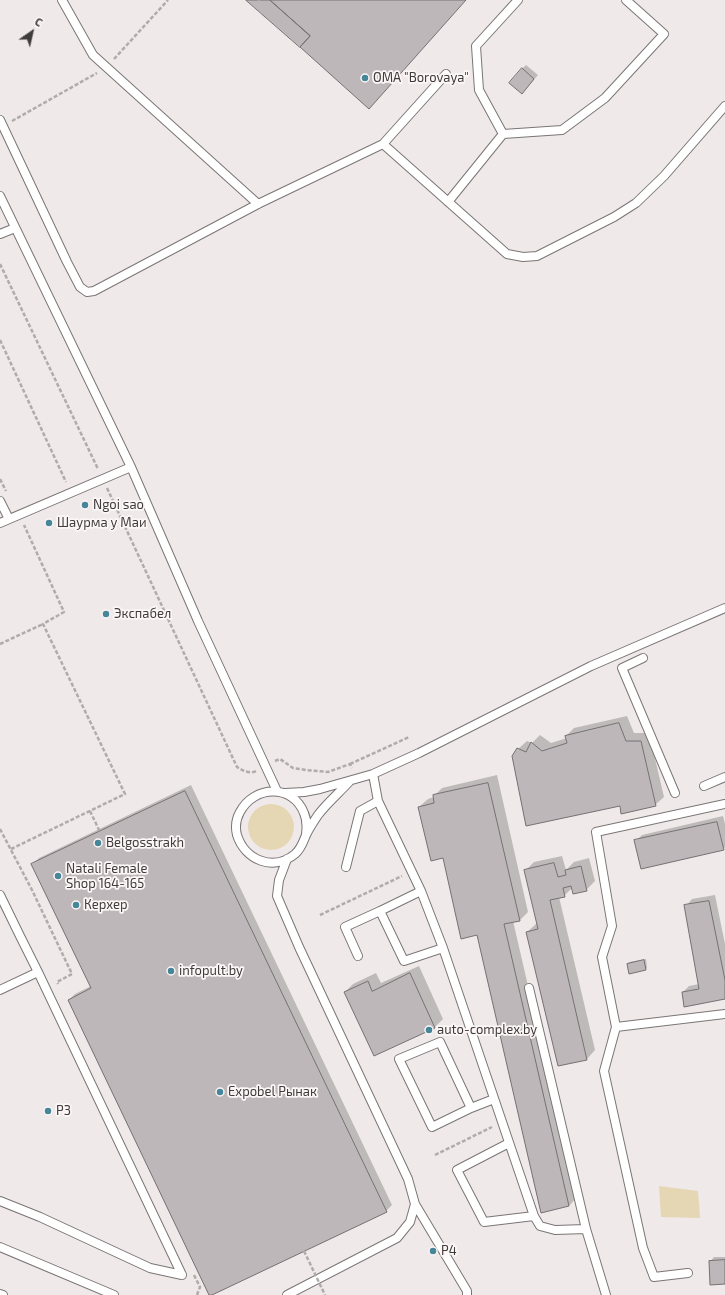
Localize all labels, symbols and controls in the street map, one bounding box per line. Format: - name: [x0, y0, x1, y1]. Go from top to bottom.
- north arrow: [12, 12, 52, 52]
- text: С: [33, 14, 45, 29]
- place label: ОМА "Borovaya": [373, 70, 469, 86]
- marker: ОМА "Borovaya": [360, 73, 370, 83]
- place label: Ngoi sao: [93, 497, 144, 513]
- marker: Ngoi sao: [80, 500, 90, 510]
- place label: Шаурма у Маи: [57, 515, 147, 531]
- marker: Шаурма у Маи: [44, 518, 54, 528]
- place label: Экспабел: [114, 606, 171, 622]
- marker: Экспабел: [101, 609, 111, 619]
- place label: Belgosstrakh: [106, 835, 184, 851]
- marker: Belgosstrakh: [93, 838, 103, 848]
- place label: Natali Female Shop 164-165: [66, 861, 148, 892]
- marker: Natali Female Shop 164-165: [53, 871, 63, 881]
- place label: Керхер: [84, 897, 128, 913]
- marker: Керхер: [71, 900, 81, 910]
- place label: infopult.by: [179, 963, 243, 979]
- marker: infopult.by: [166, 966, 176, 976]
- place label: auto-complex.by: [437, 1022, 537, 1038]
- marker: auto-complex.by: [424, 1025, 434, 1035]
- place label: Expobel Рынак: [228, 1084, 317, 1100]
- marker: Expobel Рынак: [215, 1087, 225, 1097]
- place label: P3: [56, 1103, 71, 1119]
- marker: P3: [43, 1106, 53, 1116]
- place label: P4: [441, 1243, 457, 1259]
- marker: P4: [428, 1246, 438, 1256]

